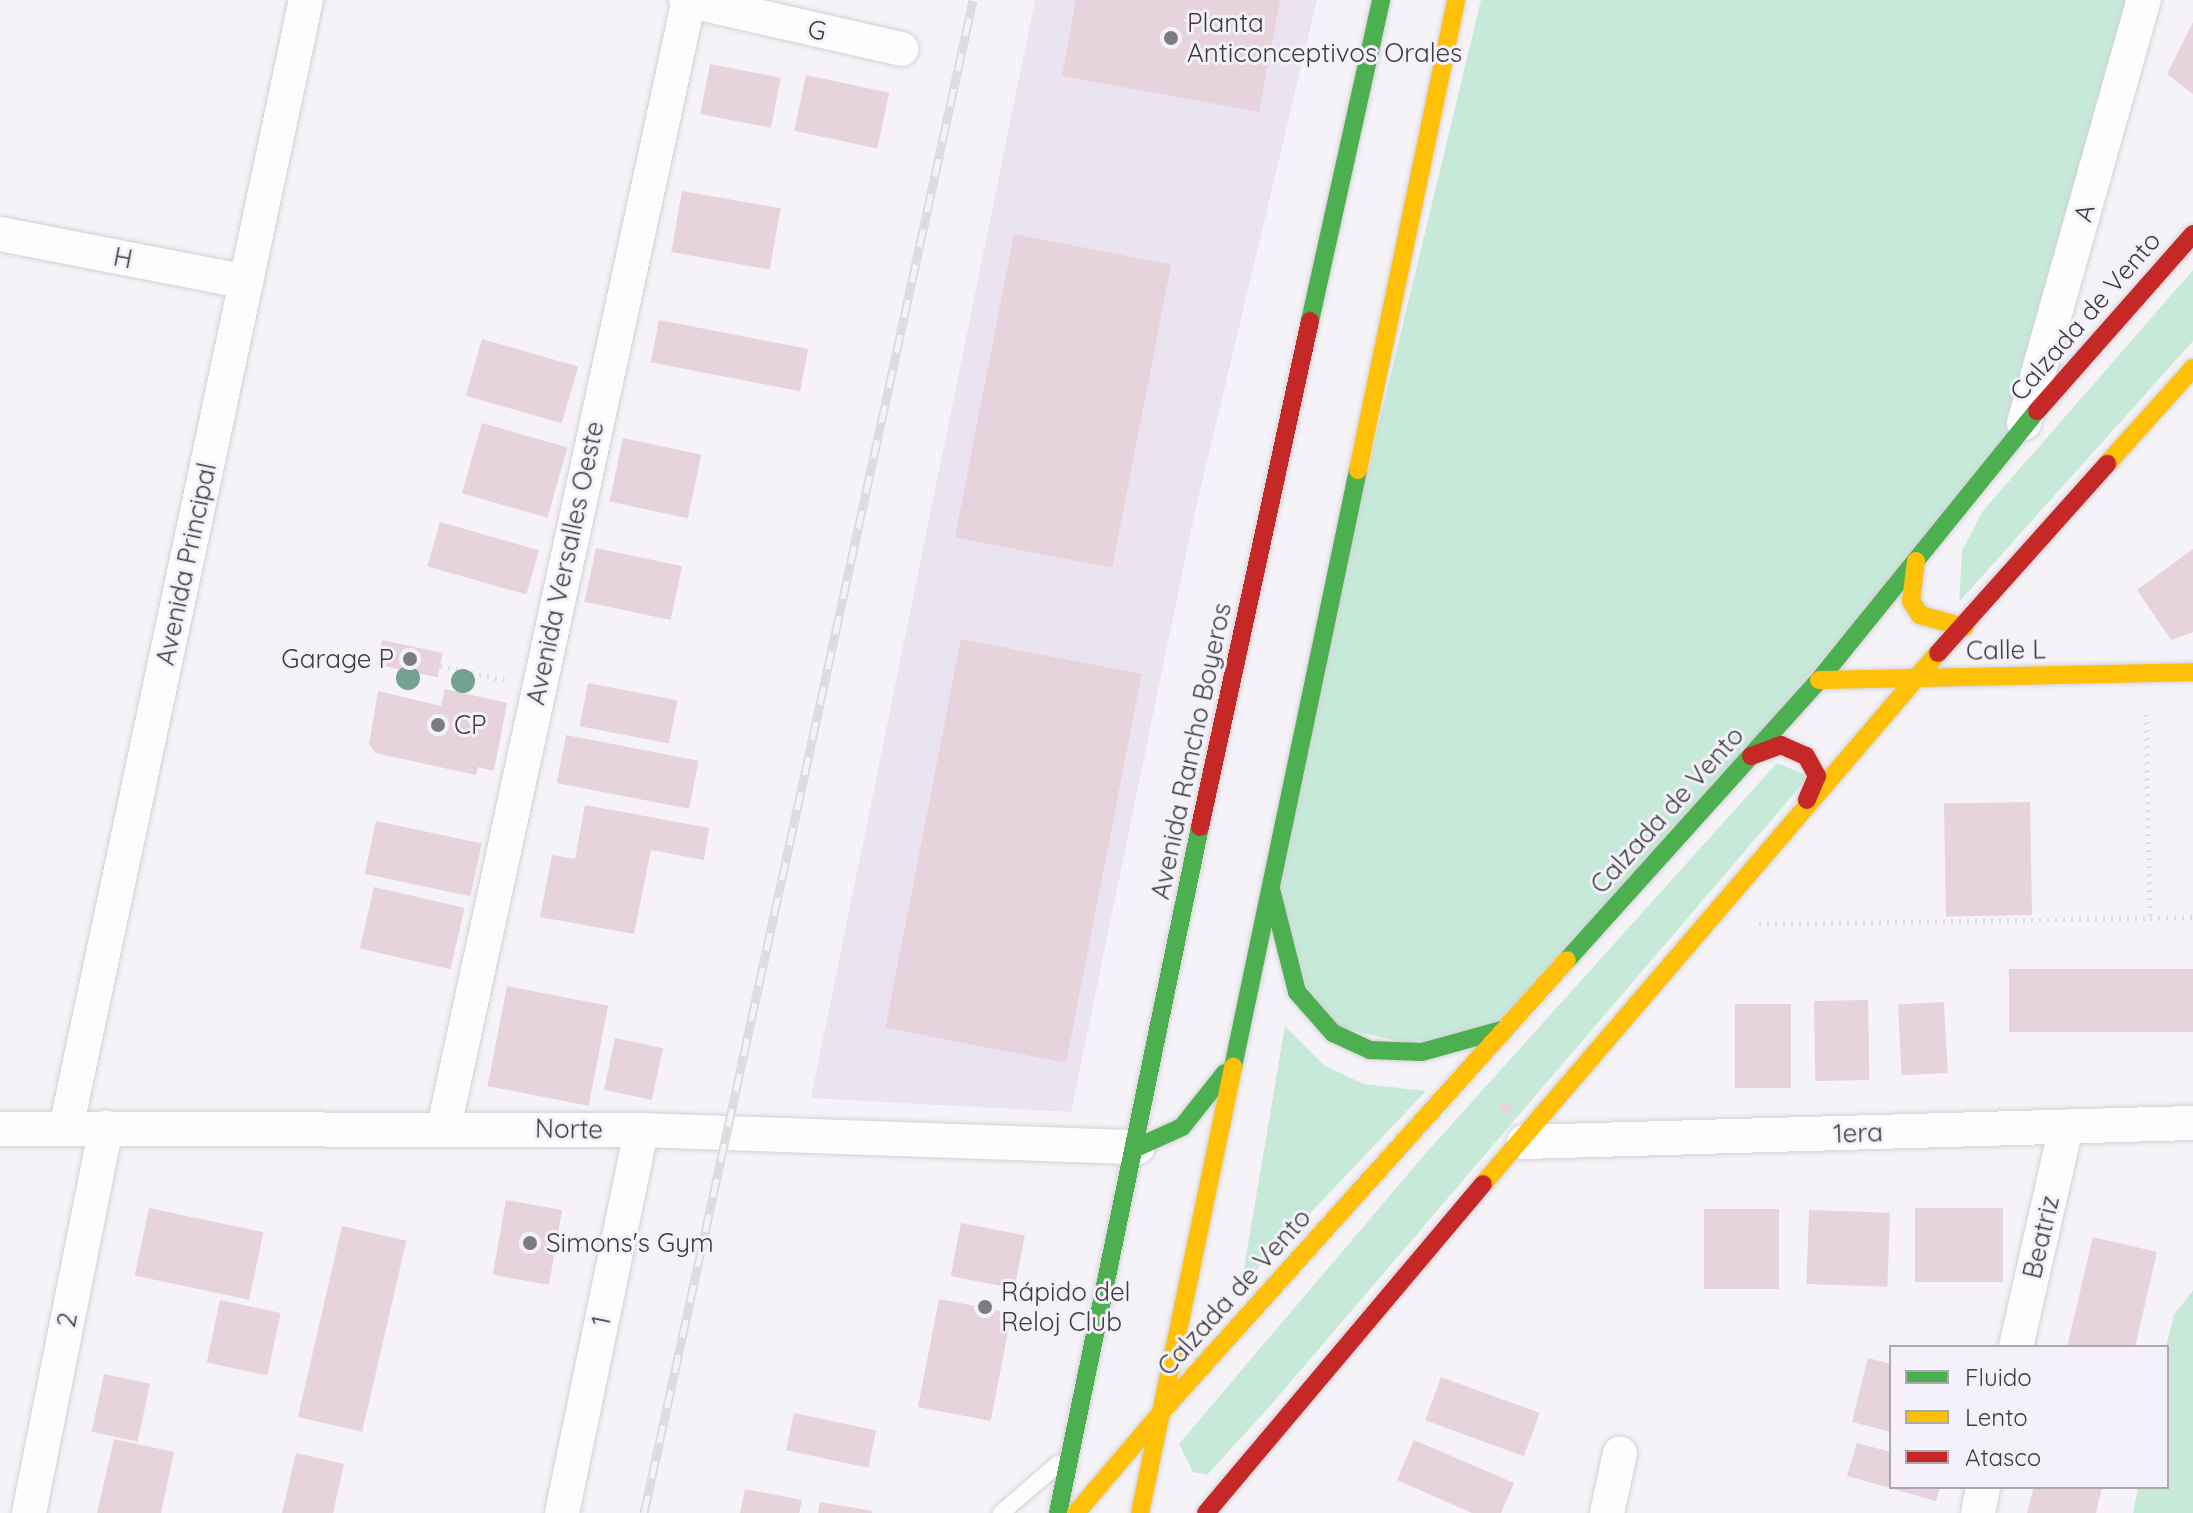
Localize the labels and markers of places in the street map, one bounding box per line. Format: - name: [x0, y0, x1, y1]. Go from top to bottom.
- place label: Planta Anticonceptivos Orales: [1187, 7, 1462, 68]
- marker: Planta Anticonceptivos Orales: [1162, 29, 1180, 47]
- place label: Garage P: [281, 643, 394, 675]
- marker: Garage P: [401, 650, 419, 668]
- place label: CP: [454, 709, 486, 741]
- marker: CP: [429, 716, 447, 734]
- place label: Simons's Gym: [546, 1227, 714, 1259]
- marker: Simons's Gym: [521, 1234, 539, 1252]
- place label: Rápido del Reloj Club: [1001, 1276, 1131, 1338]
- marker: Rápido del Reloj Club: [976, 1298, 994, 1316]

